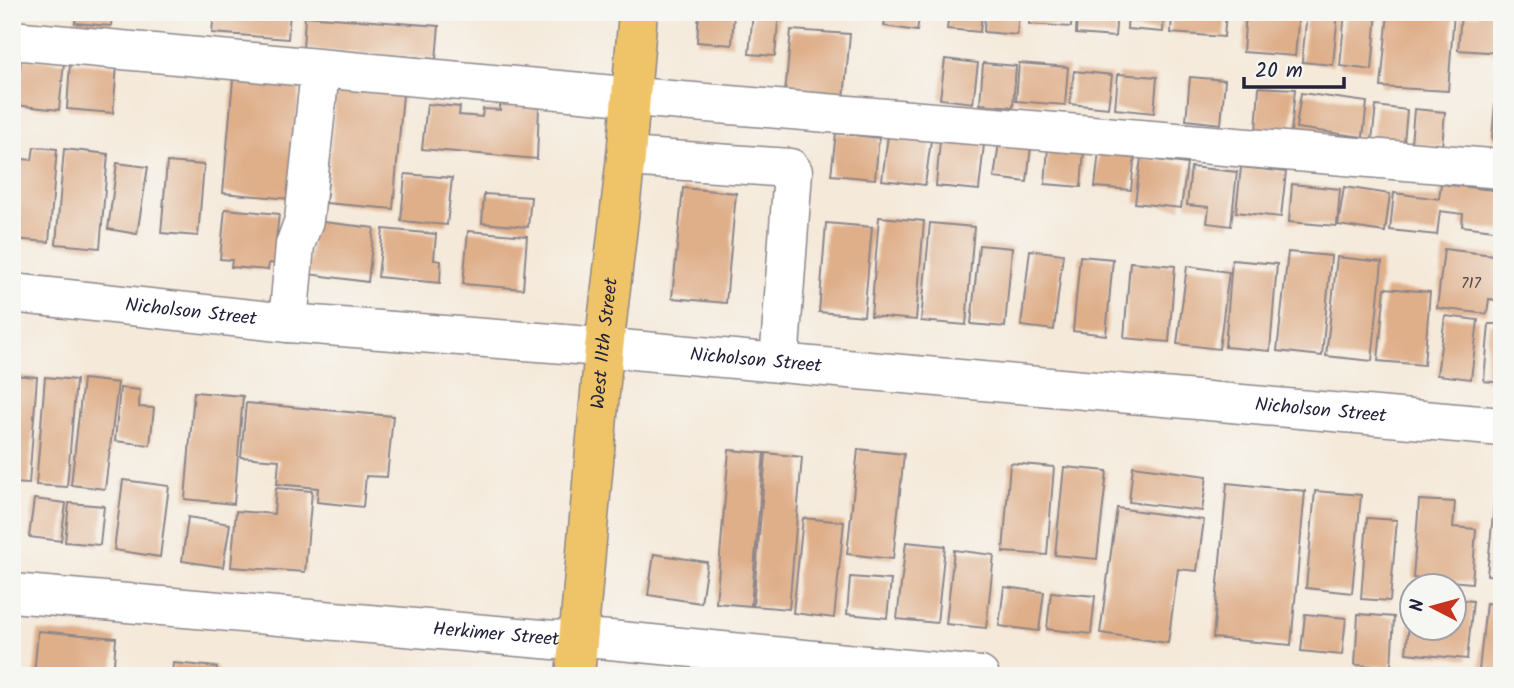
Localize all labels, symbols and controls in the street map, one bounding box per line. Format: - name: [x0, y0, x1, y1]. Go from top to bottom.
- scale bar: [1244, 46, 1344, 90]
- text: 20 m: [1255, 55, 1303, 88]
- house number: 717: [1461, 271, 1482, 296]
- street label: West 11th Street: [584, 275, 627, 410]
- street label: Nicholson Street: [124, 290, 259, 335]
- street label: Nicholson Street: [689, 340, 824, 382]
- street label: Nicholson Street: [1254, 390, 1388, 432]
- north arrow: [1398, 572, 1468, 642]
- text: N: [1403, 598, 1434, 613]
- street label: Herkimer Street: [432, 615, 561, 655]

